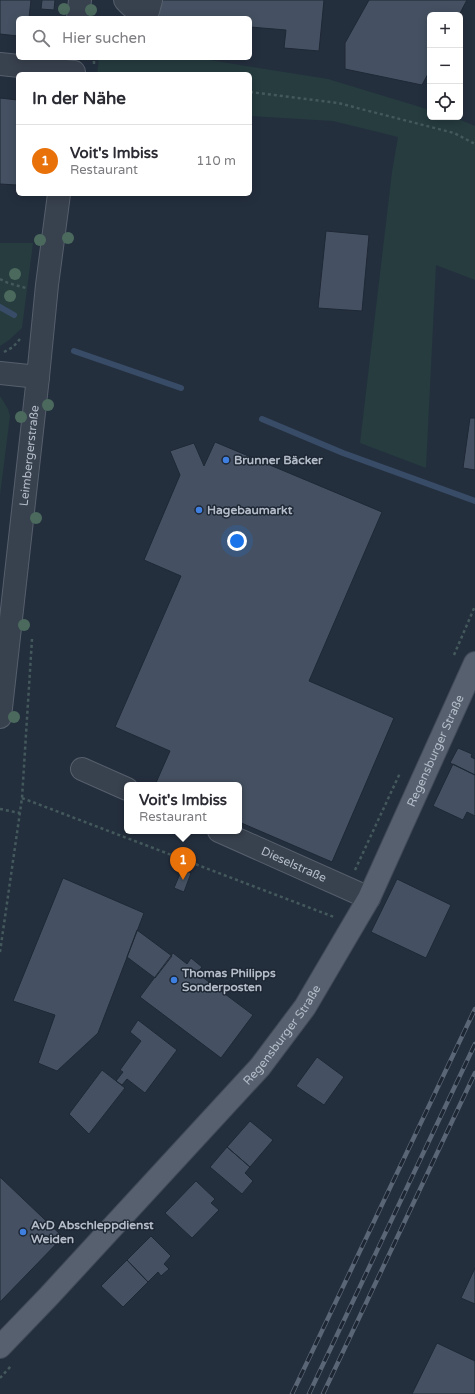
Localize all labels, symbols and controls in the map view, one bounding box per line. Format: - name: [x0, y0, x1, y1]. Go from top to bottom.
- map controls: [427, 12, 463, 120]
- button: +: [427, 12, 463, 48]
- search box: [16, 16, 252, 60]
- icon: search: [30, 27, 52, 49]
- text: Hier suchen: [62, 29, 146, 47]
- button: −: [427, 48, 463, 84]
- button: locate: [427, 84, 463, 120]
- text: In der Nähe: [32, 88, 126, 109]
- text: Voit's Imbiss: [70, 144, 158, 162]
- text: 1: [41, 153, 49, 169]
- text: 110 m: [196, 153, 236, 169]
- text: Restaurant: [70, 162, 138, 178]
- street label: Leimbergerstraße: [17, 404, 42, 507]
- place label: Brunner Bäcker: [234, 453, 323, 467]
- marker: Brunner Bäcker: [221, 455, 231, 465]
- place label: Hagebaumarkt: [207, 503, 293, 518]
- marker: Hagebaumarkt: [194, 505, 204, 515]
- your location: [227, 531, 247, 551]
- street label: Regensburger Straße: [404, 692, 467, 809]
- popup: [124, 782, 242, 834]
- text: Voit's Imbiss: [139, 791, 227, 809]
- text: Restaurant: [139, 809, 207, 825]
- street label: Dieselstraße: [259, 844, 329, 885]
- pin: 1: [170, 847, 196, 880]
- place label: Thomas Philipps Sonderposten: [181, 966, 276, 995]
- marker: Thomas Philipps Sonderposten: [169, 975, 179, 985]
- street label: Regensburger Straße: [240, 982, 324, 1088]
- place label: AvD Abschleppdienst Weiden: [31, 1218, 154, 1246]
- marker: AvD Abschleppdienst Weiden: [18, 1227, 28, 1237]

